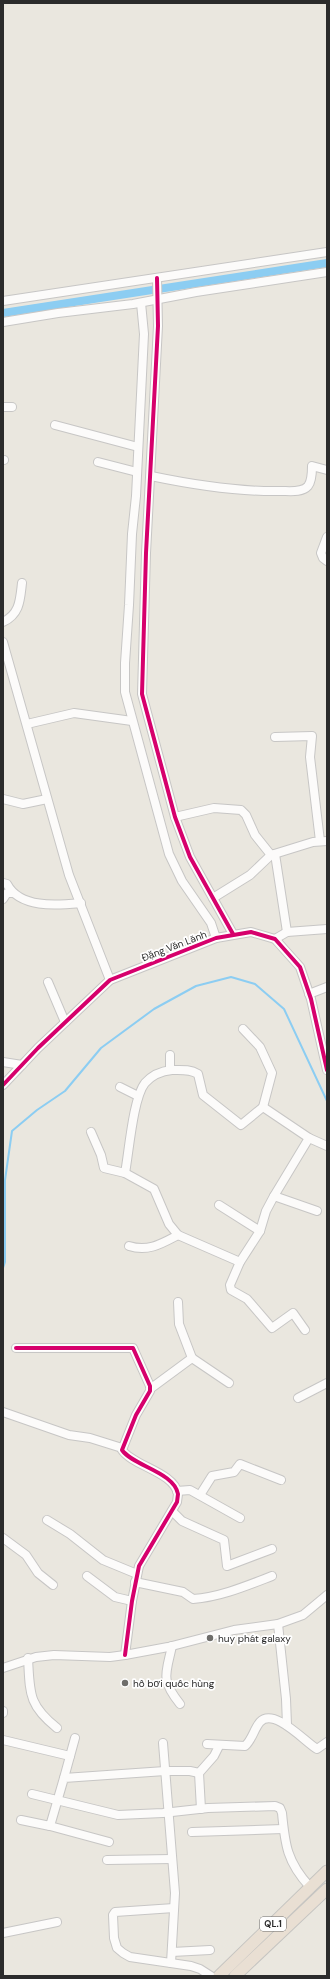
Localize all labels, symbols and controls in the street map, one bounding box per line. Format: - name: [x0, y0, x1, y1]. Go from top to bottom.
- street label: Đặng Văn Lãnh: [140, 928, 209, 964]
- place label: huy phát galaxy: [218, 1632, 291, 1645]
- marker: huy phát galaxy: [205, 1633, 215, 1643]
- place label: hồ bơi quốc hùng: [133, 1677, 215, 1690]
- marker: hồ bơi quốc hùng: [120, 1678, 130, 1688]
- road number: QL.1: [260, 1917, 286, 1931]

